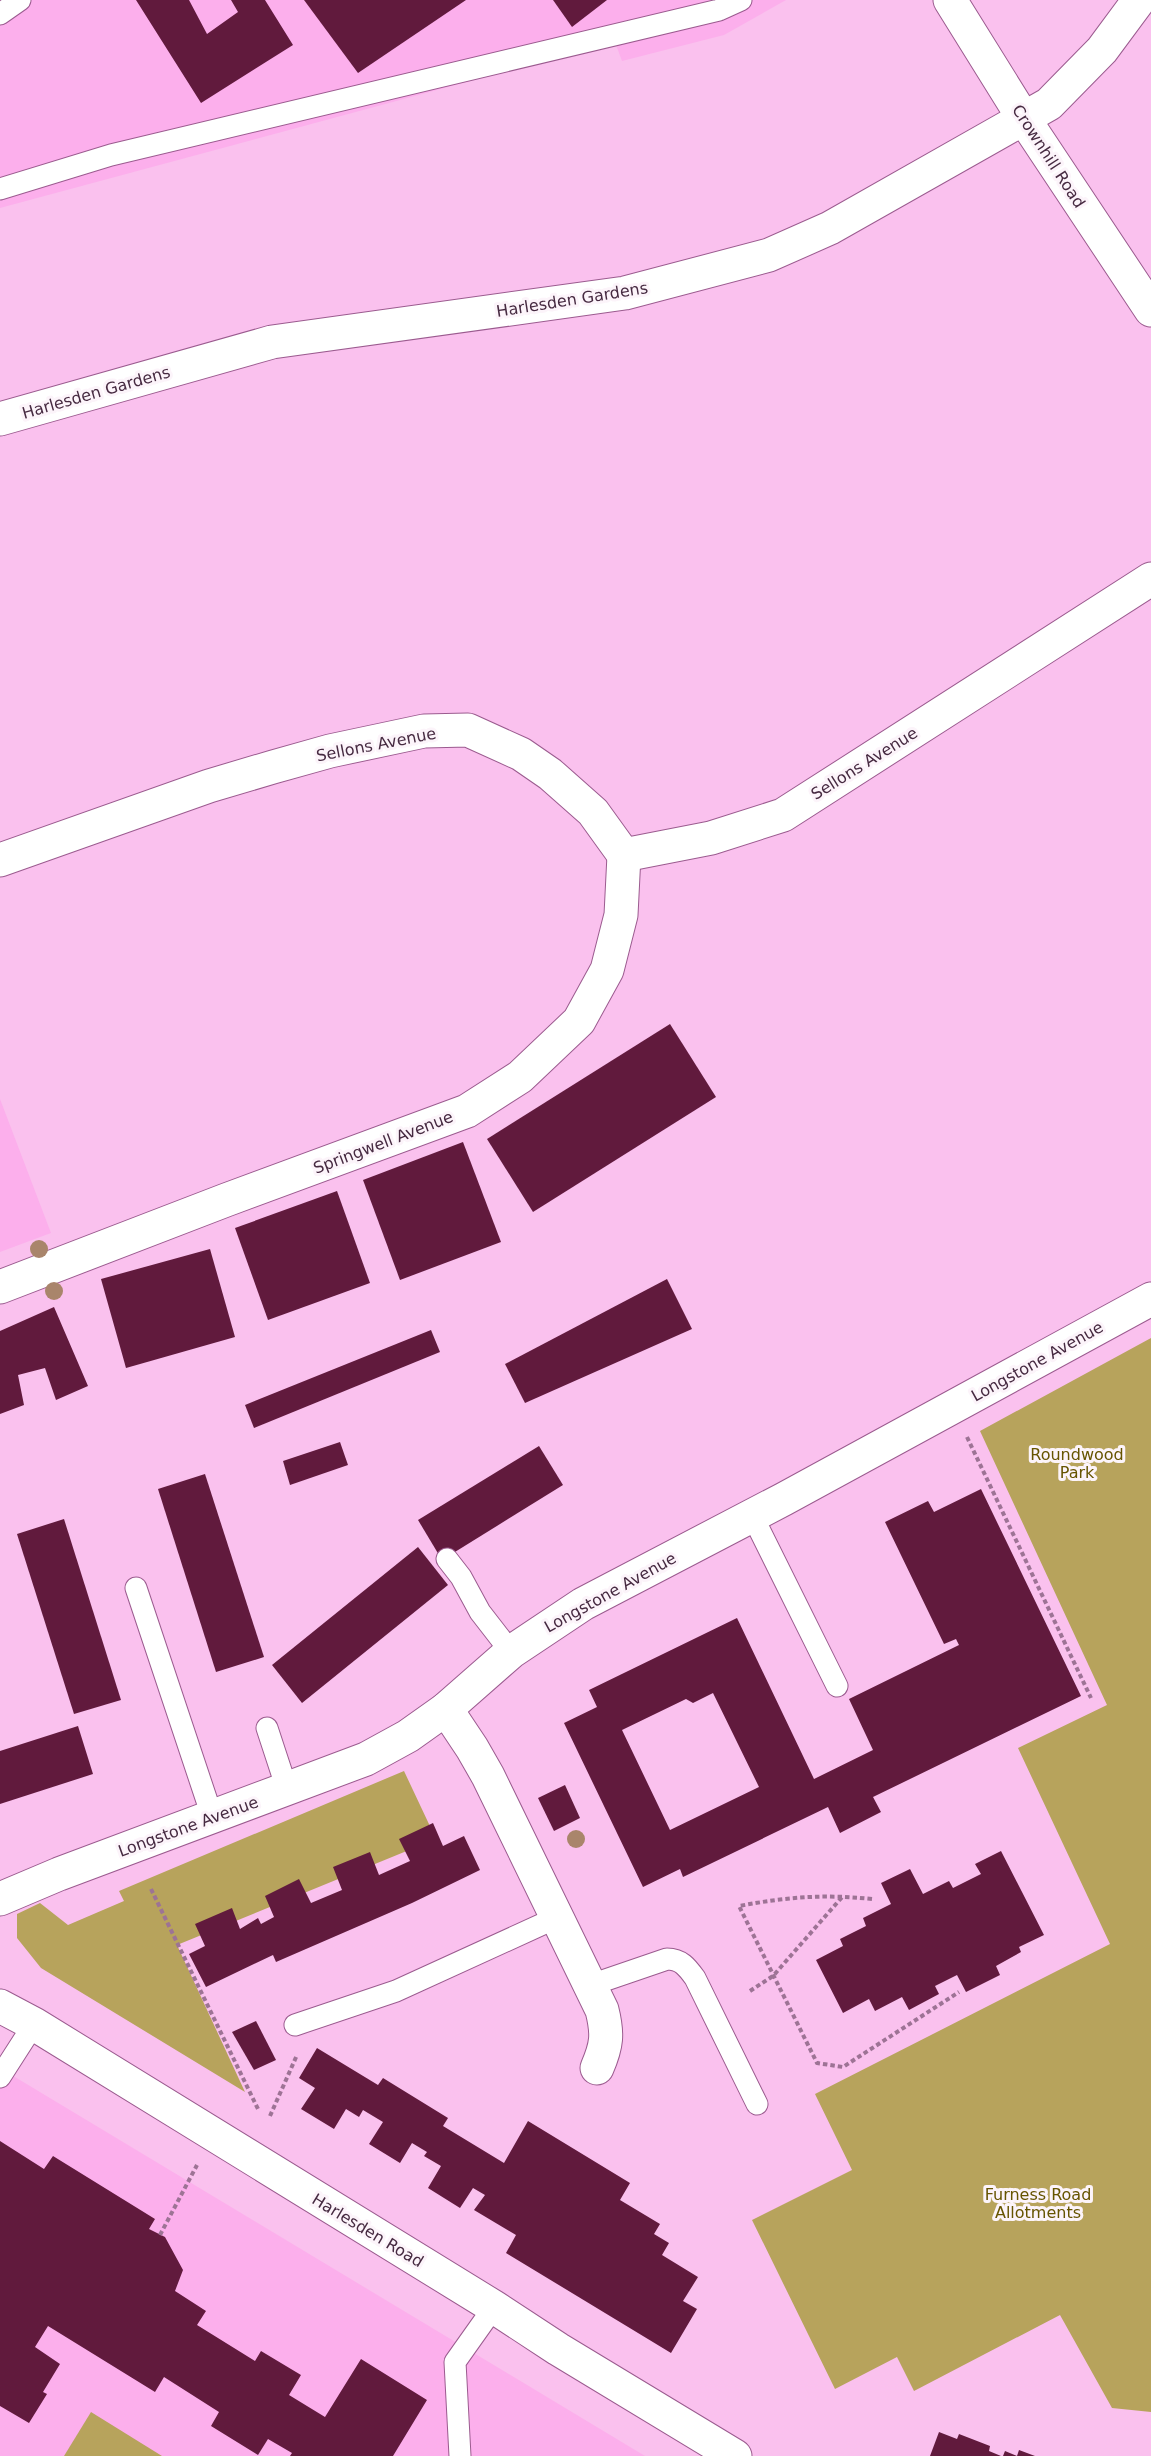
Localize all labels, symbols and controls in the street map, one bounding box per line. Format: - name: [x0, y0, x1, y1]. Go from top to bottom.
- street label: Crownhill Road: [1008, 101, 1089, 211]
- street label: Harlesden Gardens: [495, 278, 649, 321]
- street label: Harlesden Gardens: [20, 362, 172, 423]
- street label: Sellons Avenue: [808, 723, 921, 804]
- street label: Sellons Avenue: [315, 724, 438, 765]
- street label: Springwell Avenue: [311, 1107, 456, 1178]
- street label: Longstone Avenue: [968, 1317, 1106, 1406]
- park label: Roundwood Park: [1030, 1445, 1124, 1482]
- street label: Longstone Avenue: [541, 1548, 679, 1637]
- street label: Longstone Avenue: [116, 1792, 261, 1861]
- park label: Furness Road Allotments: [985, 2185, 1091, 2222]
- street label: Harlesden Road: [309, 2190, 427, 2271]

